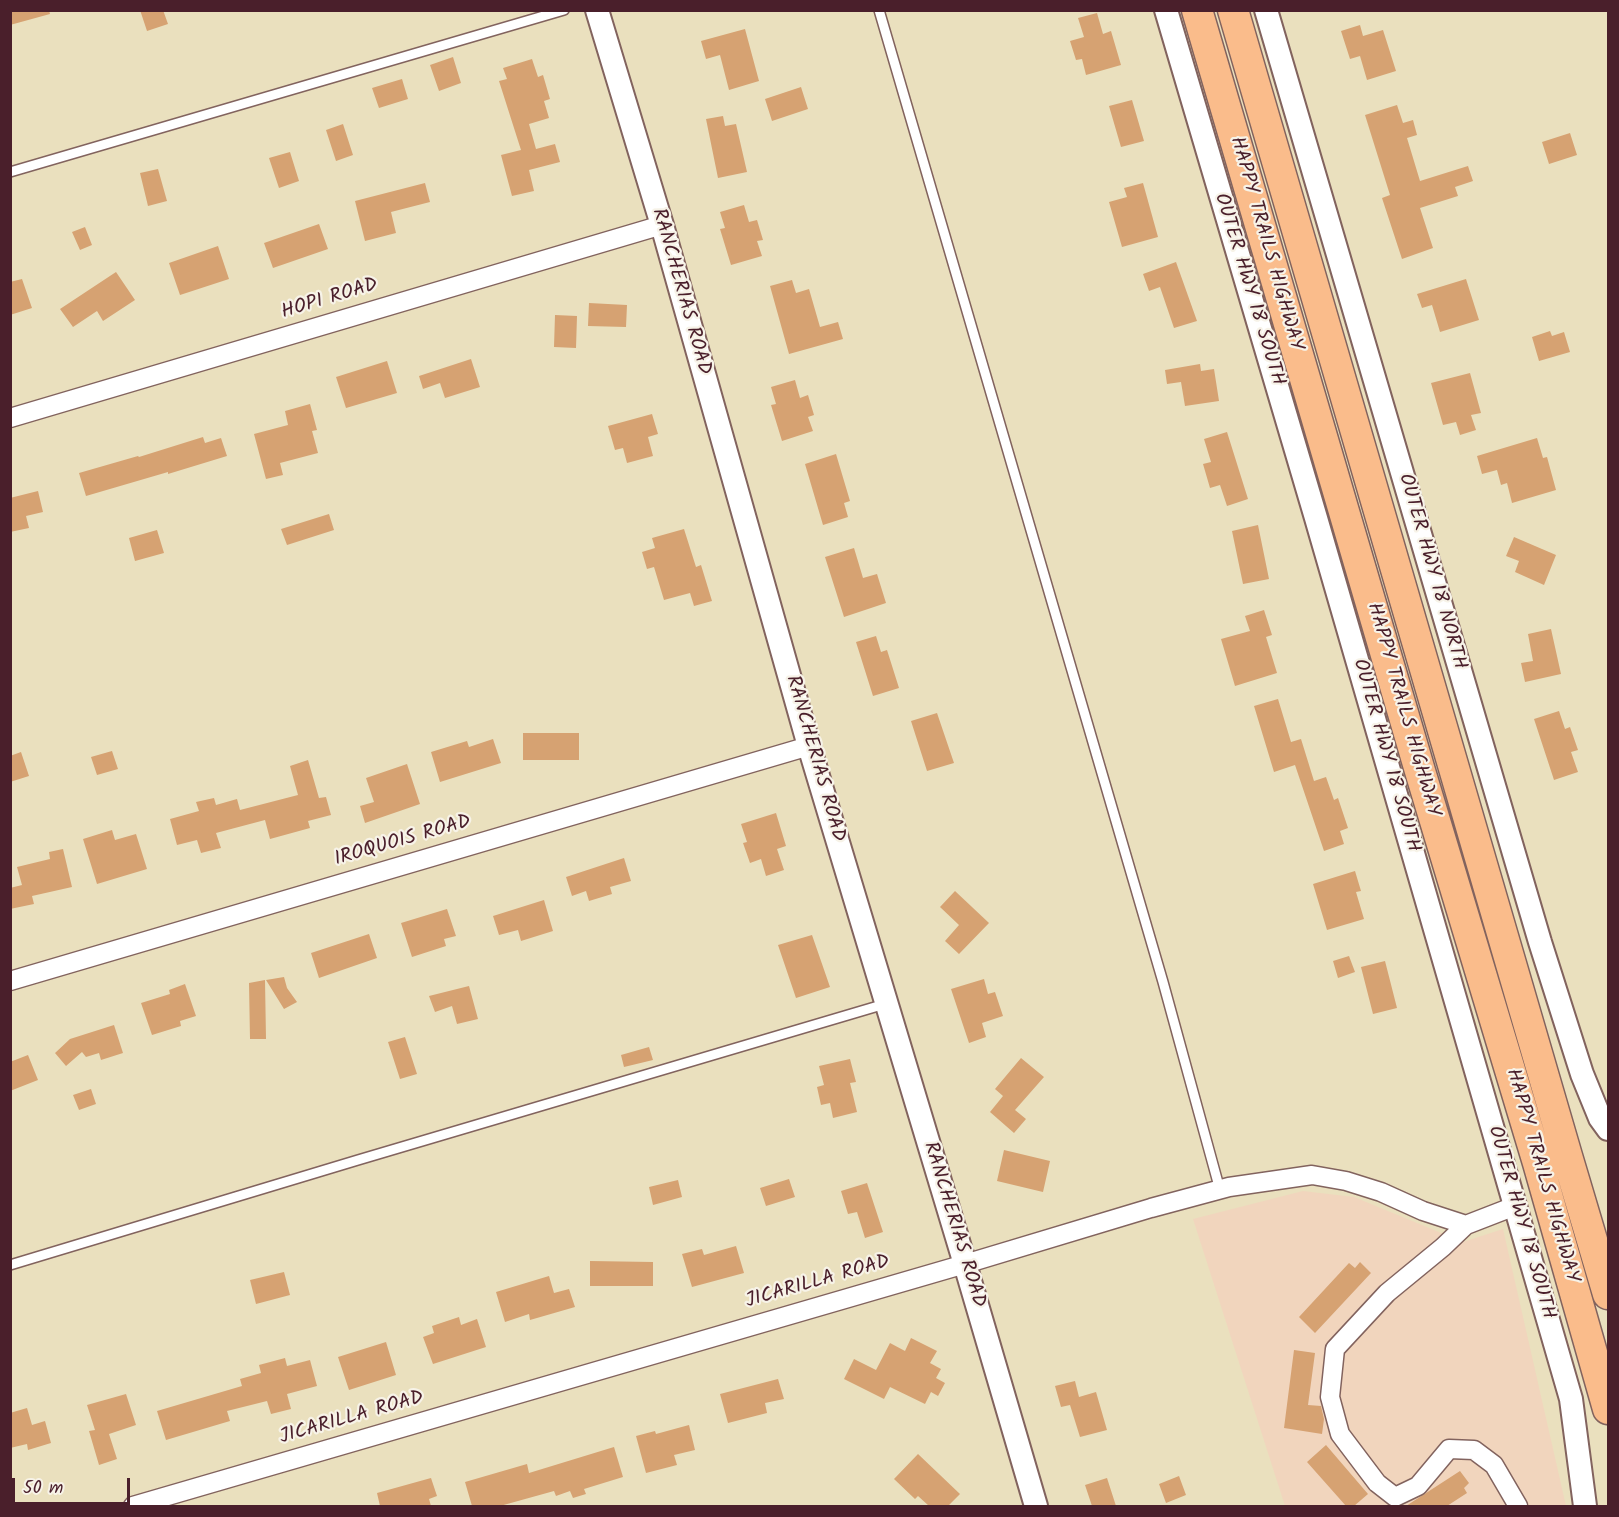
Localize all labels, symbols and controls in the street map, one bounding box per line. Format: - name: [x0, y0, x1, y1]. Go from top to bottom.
- street label: HAPPY TRAILS HIGHWAY: [1223, 134, 1307, 354]
- street label: OUTER HWY 18 SOUTH: [1207, 191, 1289, 389]
- street label: RANCHERIAS ROAD: [645, 206, 715, 378]
- street label: HOPI ROAD: [279, 274, 381, 326]
- street label: OUTER HWY 18 NORTH: [1392, 471, 1470, 673]
- street label: HAPPY TRAILS HIGHWAY: [1360, 600, 1444, 820]
- street label: OUTER HWY 18 SOUTH: [1346, 656, 1424, 856]
- street label: RANCHERIAS ROAD: [779, 673, 849, 845]
- street label: IROQUOIS ROAD: [332, 811, 474, 873]
- street label: HAPPY TRAILS HIGHWAY: [1499, 1066, 1583, 1286]
- street label: OUTER HWY 18 SOUTH: [1481, 1123, 1559, 1323]
- street label: RANCHERIAS ROAD: [916, 1139, 990, 1311]
- street label: JICARILLA ROAD: [743, 1251, 893, 1315]
- street label: JICARILLA ROAD: [277, 1387, 427, 1451]
- scale bar: [15, 1466, 134, 1504]
- text: 50 m: [23, 1474, 63, 1503]

